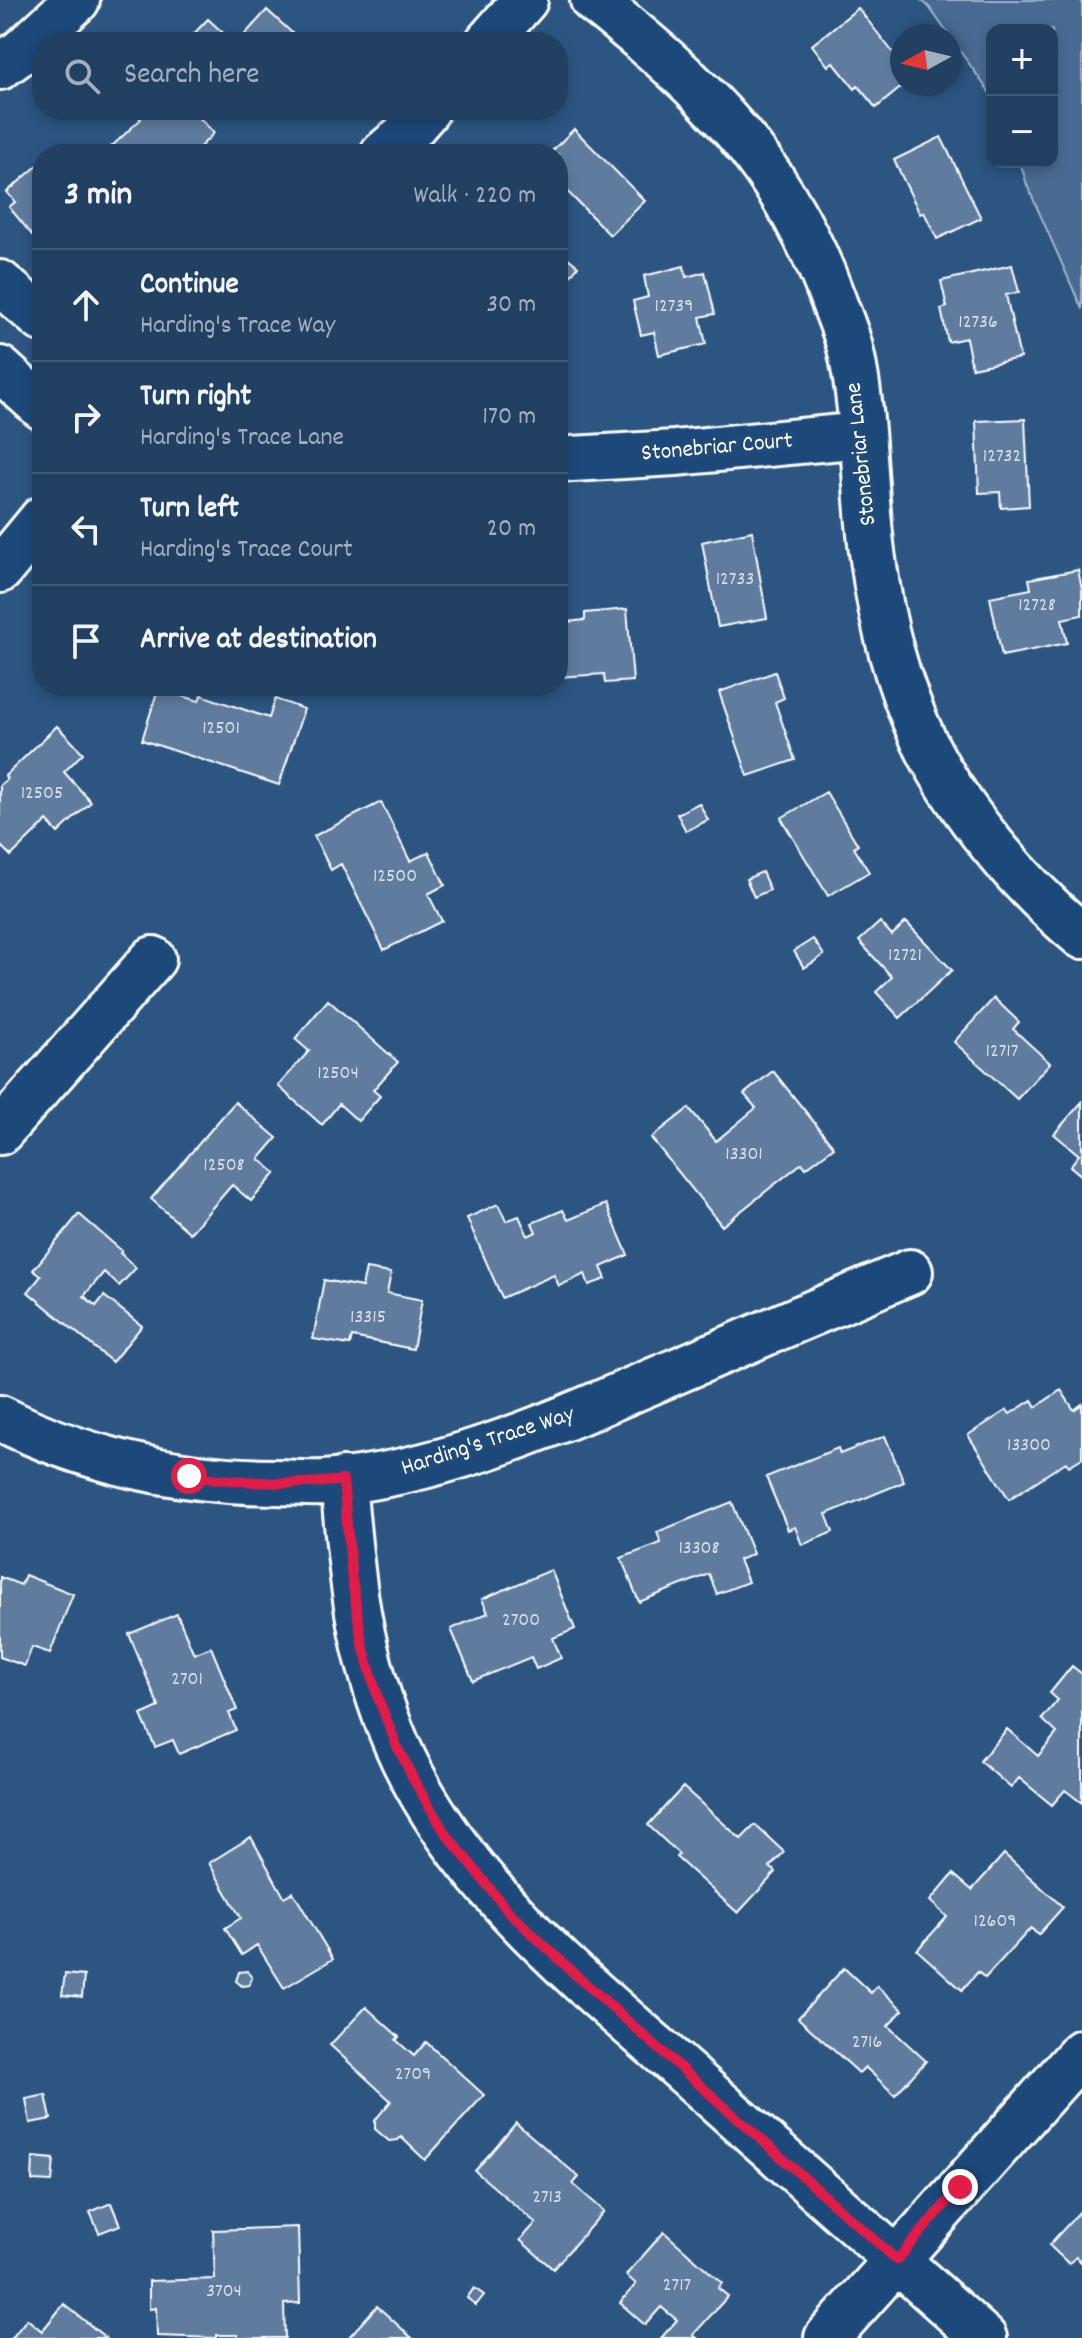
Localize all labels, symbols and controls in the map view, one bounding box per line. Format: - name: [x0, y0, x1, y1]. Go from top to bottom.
- north arrow: [890, 24, 962, 96]
- map controls: [986, 24, 1058, 168]
- button: +: [986, 24, 1058, 96]
- search box: [32, 32, 568, 120]
- icon: search: [60, 54, 104, 98]
- text: Search here: [124, 55, 260, 98]
- button: −: [986, 96, 1058, 168]
- text: 3 min: [64, 172, 132, 221]
- text: Walk · 220 m: [413, 178, 536, 215]
- text: Continue: [140, 265, 239, 308]
- icon: ahead: [64, 283, 108, 327]
- text: 30 m: [486, 287, 536, 324]
- house number: 12739: [655, 293, 693, 321]
- text: Harding's Trace Way: [140, 308, 335, 345]
- house number: 12736: [958, 309, 998, 337]
- text: Turn right: [140, 377, 251, 420]
- street label: Stonebriar Lane: [838, 381, 886, 527]
- icon: right: [64, 395, 108, 439]
- text: 170 m: [482, 399, 536, 436]
- text: Harding's Trace Lane: [140, 420, 344, 457]
- street label: Stonebriar Court: [640, 424, 794, 472]
- house number: 12732: [983, 443, 1021, 471]
- text: Turn left: [140, 489, 239, 532]
- icon: left: [64, 507, 108, 551]
- text: 20 m: [487, 511, 536, 548]
- text: Harding's Trace Court: [140, 532, 352, 569]
- house number: 12733: [716, 566, 754, 594]
- house number: 12728: [1018, 592, 1056, 620]
- icon: arrive: [64, 619, 108, 663]
- text: Arrive at destination: [140, 620, 377, 663]
- house number: 12501: [202, 715, 240, 743]
- house number: 12505: [21, 780, 63, 808]
- house number: 12500: [373, 863, 417, 891]
- house number: 12721: [888, 942, 922, 970]
- house number: 12717: [986, 1038, 1018, 1066]
- house number: 12504: [317, 1060, 359, 1088]
- house number: 13301: [725, 1141, 763, 1169]
- house number: 12508: [203, 1152, 245, 1180]
- house number: 13315: [350, 1304, 386, 1332]
- street label: Harding's Trace Way: [397, 1398, 580, 1486]
- house number: 13300: [1007, 1432, 1051, 1460]
- route start: [171, 1458, 207, 1494]
- house number: 13308: [678, 1535, 720, 1563]
- house number: 2700: [502, 1607, 540, 1635]
- house number: 2701: [171, 1666, 203, 1694]
- house number: 12609: [974, 1908, 1016, 1936]
- house number: 2716: [852, 2029, 882, 2057]
- house number: 2709: [395, 2061, 431, 2089]
- route end: [942, 2169, 978, 2205]
- house number: 2713: [532, 2184, 562, 2212]
- house number: 2717: [663, 2272, 691, 2300]
- house number: 3704: [206, 2278, 242, 2306]

